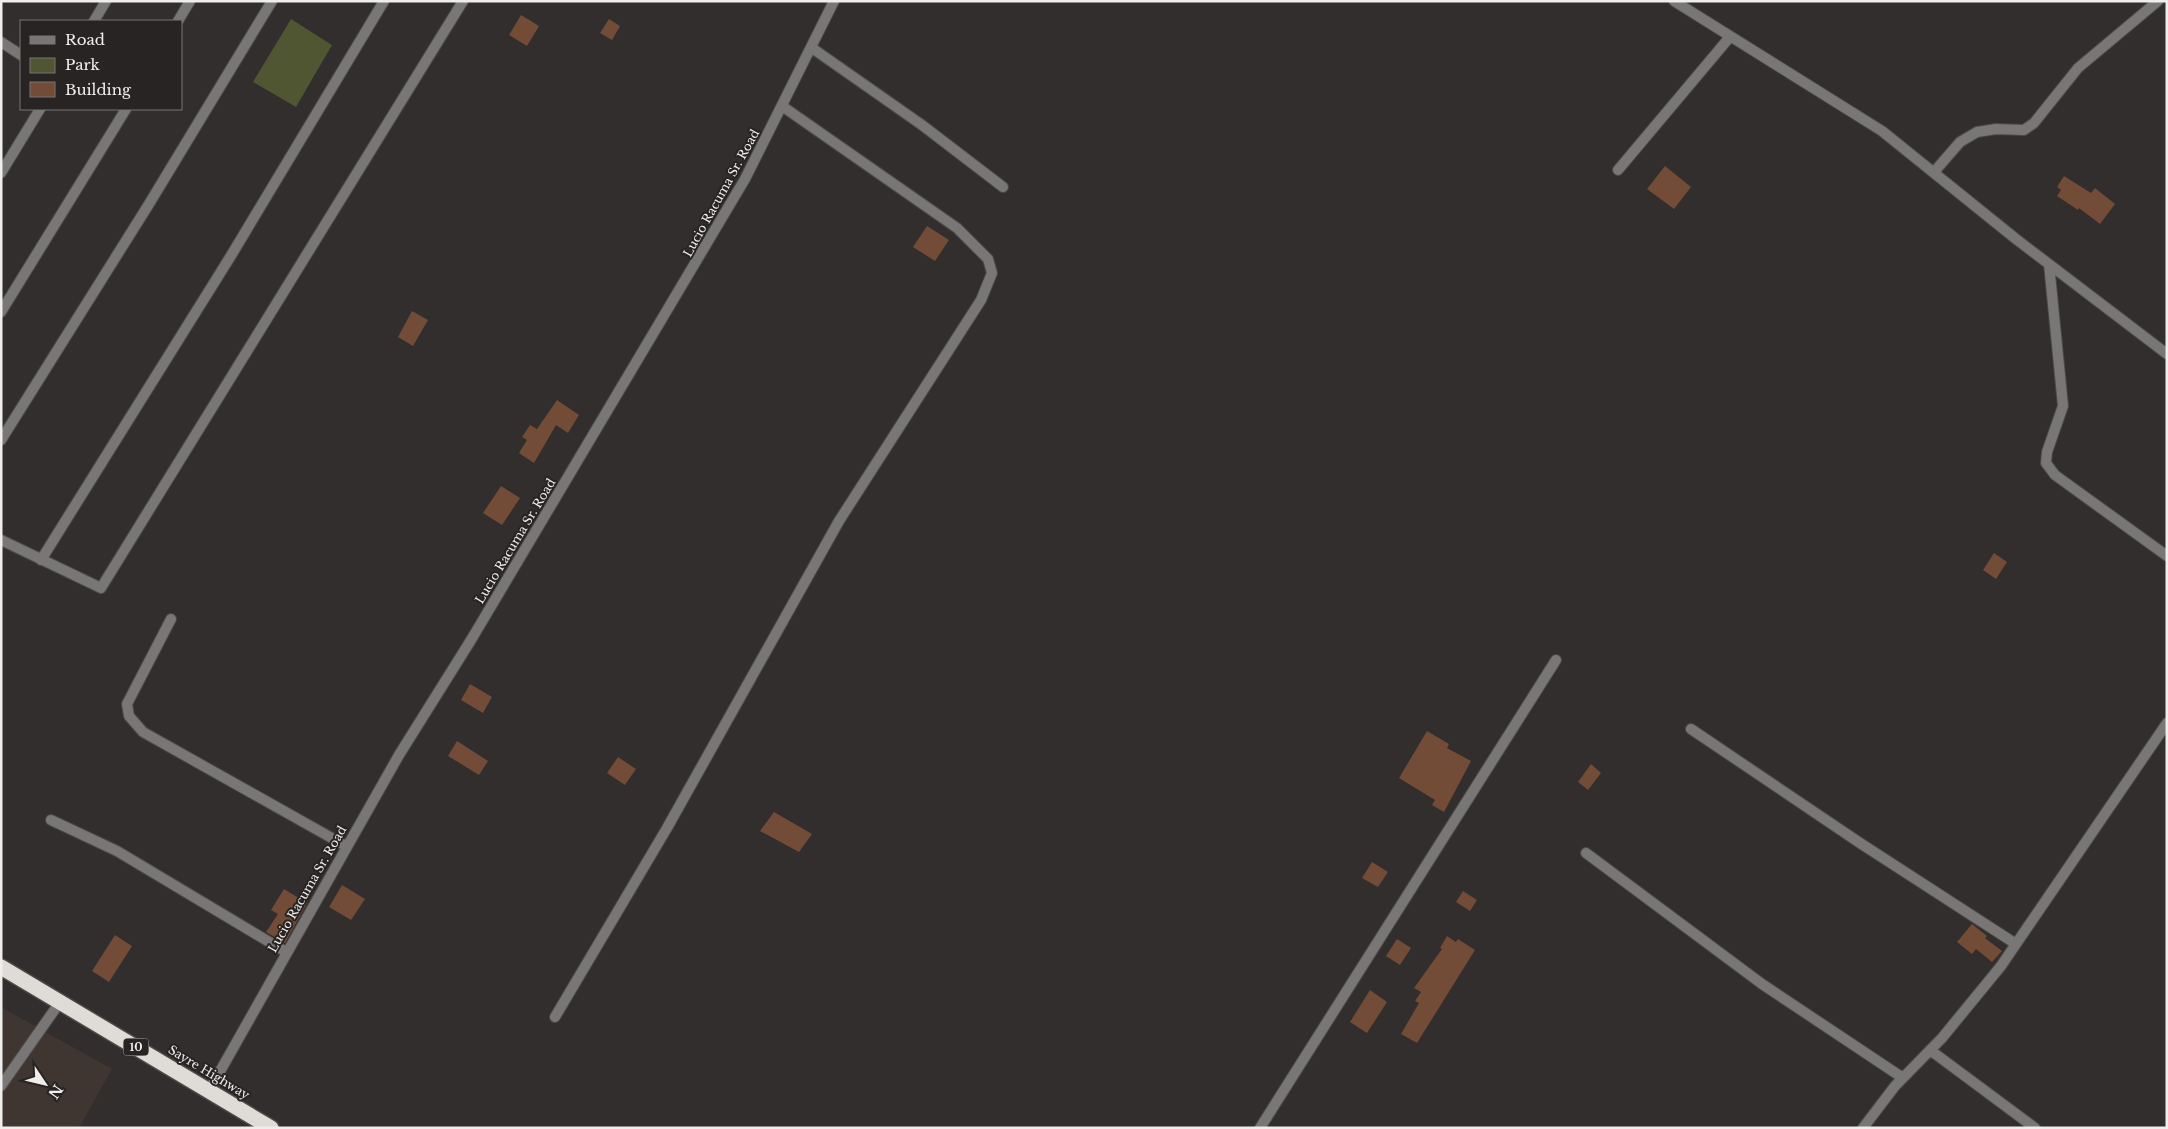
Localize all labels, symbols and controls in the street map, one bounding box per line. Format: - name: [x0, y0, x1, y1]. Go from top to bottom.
- legend: [20, 20, 182, 110]
- text: Road: [65, 30, 105, 49]
- text: Park: [65, 55, 101, 74]
- text: Building: [65, 80, 132, 99]
- street label: Lucio Racuma Sr. Road: [680, 127, 762, 259]
- street label: Lucio Racuma Sr. Road: [472, 476, 558, 606]
- street label: Lucio Racuma Sr. Road: [265, 823, 349, 955]
- road number: 10: [124, 1038, 148, 1056]
- street label: Sayre Highway: [166, 1042, 253, 1102]
- north arrow: [20, 1059, 70, 1109]
- text: N: [44, 1081, 67, 1102]

